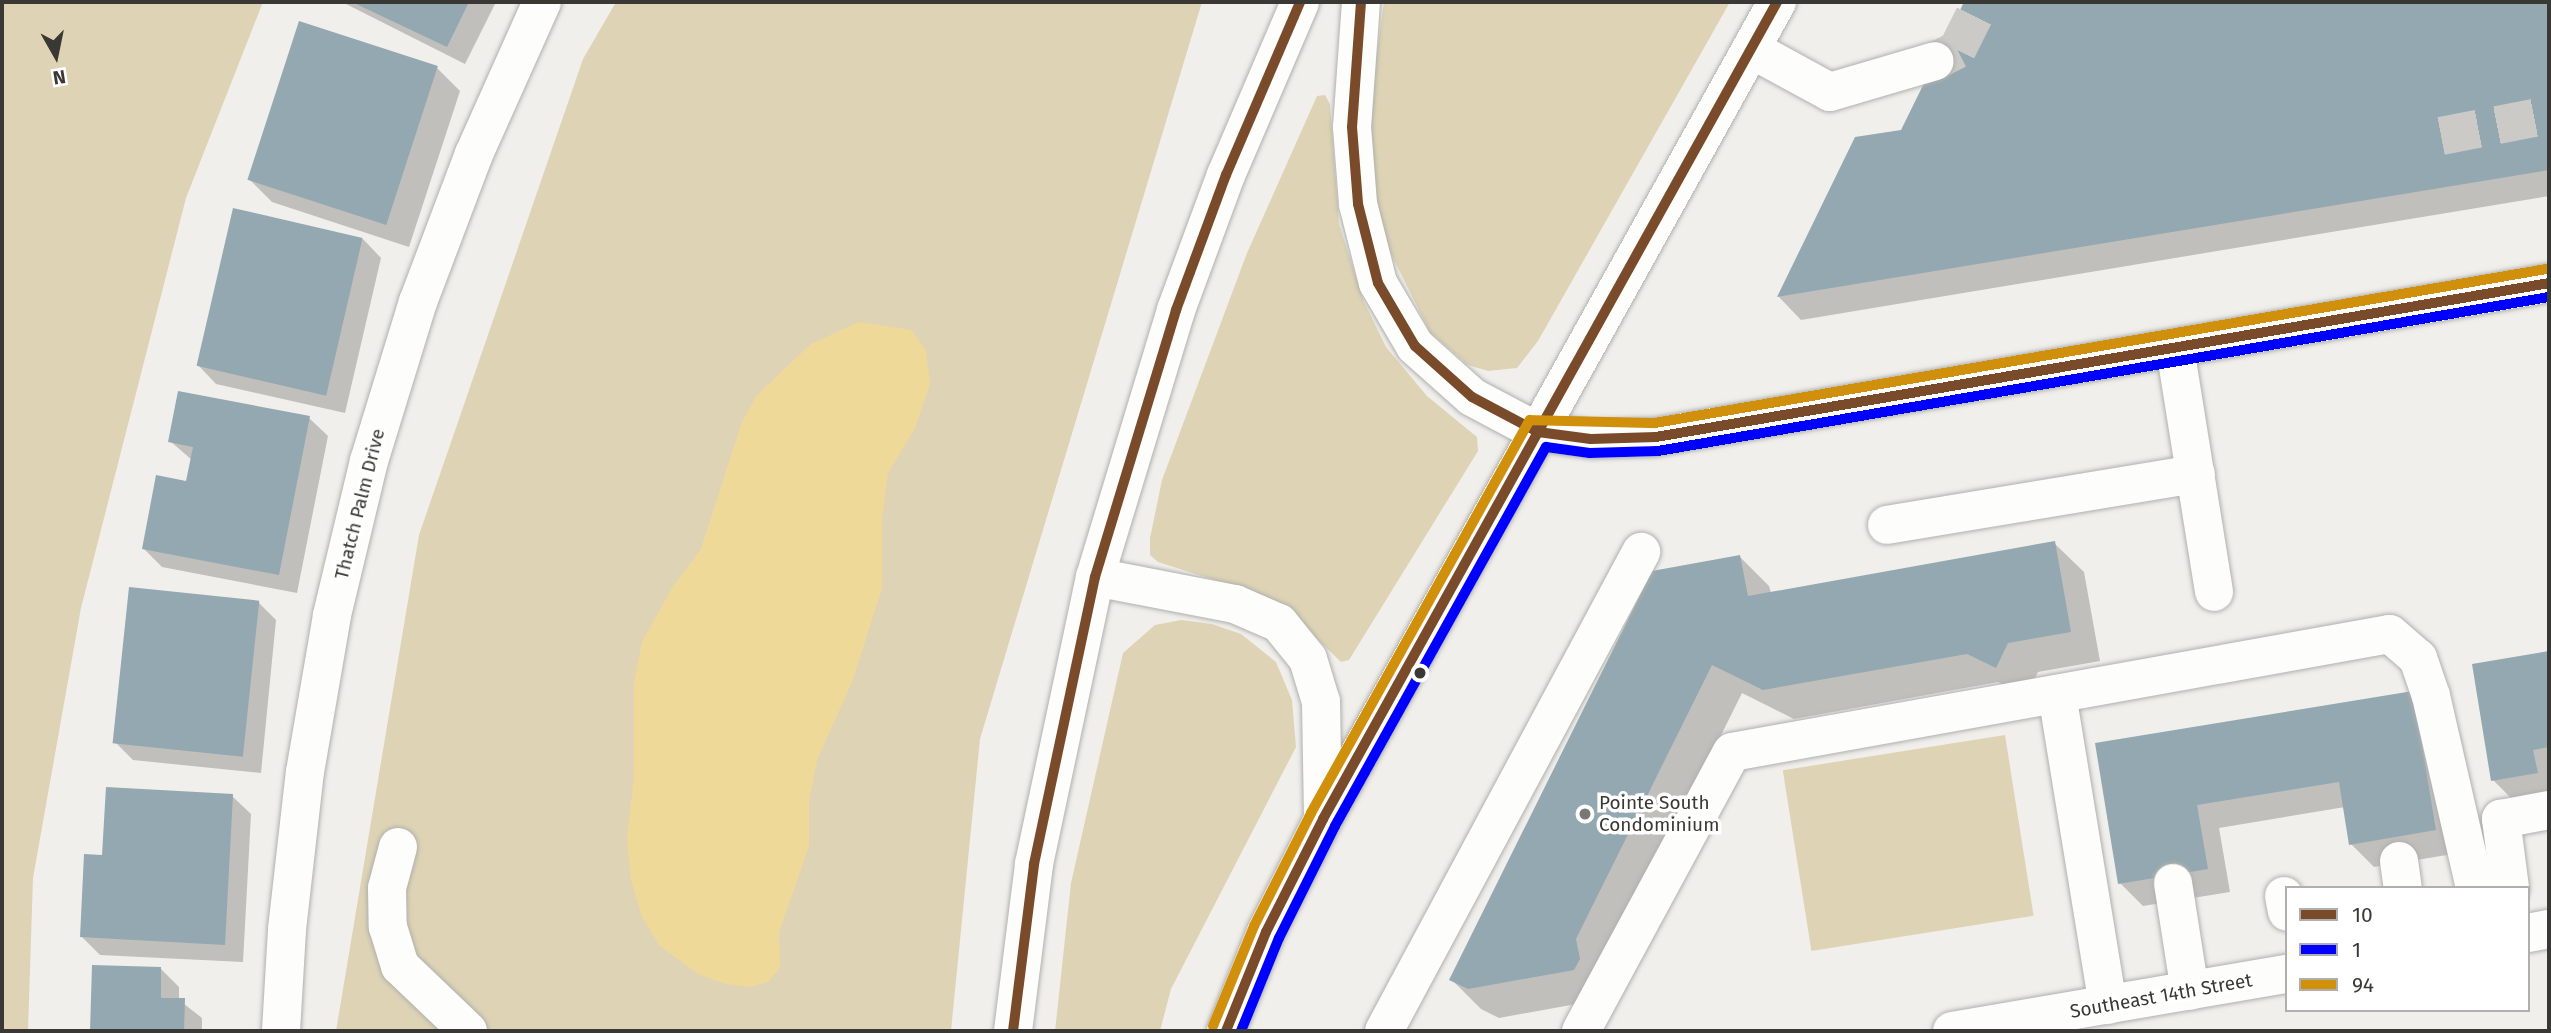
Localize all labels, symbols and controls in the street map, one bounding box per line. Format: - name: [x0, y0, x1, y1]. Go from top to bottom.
- north arrow: [21, 21, 91, 91]
- text: N: [51, 65, 67, 90]
- street label: Thatch Palm Drive: [330, 426, 390, 582]
- unlabelled marker: [1413, 666, 1427, 680]
- place label: Pointe South Condominium: [1599, 792, 1719, 836]
- marker: Pointe South Condominium: [1577, 806, 1593, 822]
- legend: [2285, 886, 2530, 1012]
- text: 10: [2352, 902, 2373, 928]
- text: 1: [2352, 937, 2361, 963]
- street label: Southeast 14th Street: [2068, 969, 2254, 1023]
- text: 94: [2352, 972, 2374, 998]

